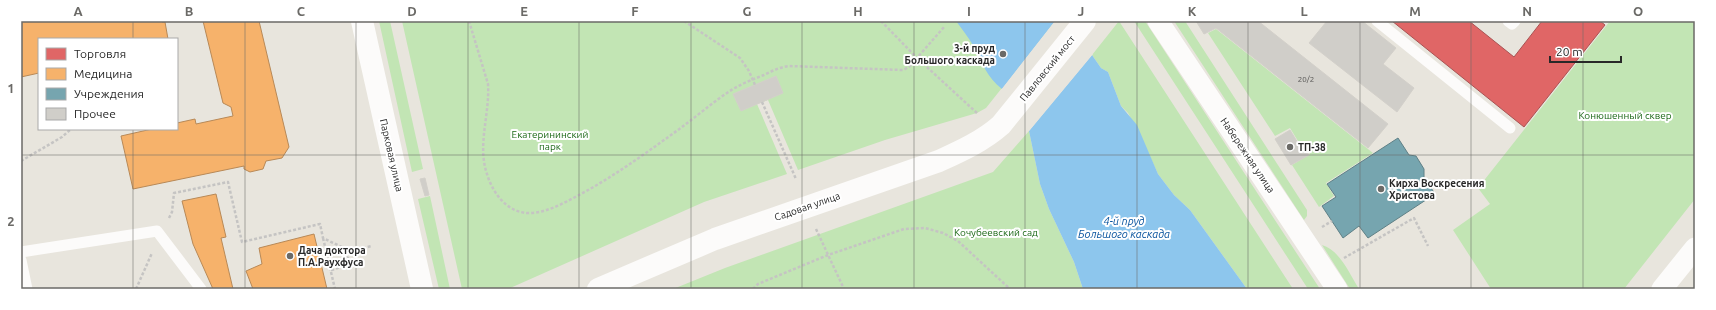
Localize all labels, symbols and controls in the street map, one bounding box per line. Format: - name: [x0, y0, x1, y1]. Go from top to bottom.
- text: A: [73, 4, 83, 18]
- text: B: [185, 4, 194, 18]
- text: C: [297, 4, 306, 18]
- text: D: [407, 4, 417, 18]
- text: E: [520, 4, 528, 18]
- text: F: [631, 4, 639, 18]
- text: G: [743, 4, 752, 18]
- text: H: [853, 4, 863, 18]
- text: I: [967, 4, 971, 18]
- text: J: [1078, 4, 1084, 18]
- text: K: [1188, 4, 1197, 18]
- text: L: [1300, 4, 1308, 18]
- text: M: [1409, 4, 1421, 18]
- text: N: [1522, 4, 1532, 18]
- text: O: [1633, 4, 1643, 18]
- street label: Павловский мост: [1018, 33, 1078, 103]
- legend: [38, 38, 178, 130]
- scale bar: [1550, 38, 1621, 64]
- place label: 3-й пруд Большого каскада: [905, 43, 995, 66]
- text: 20 m: [1556, 45, 1583, 58]
- text: Торговля: [74, 47, 126, 60]
- marker: 3-й пруд Большого каскада: [998, 49, 1008, 59]
- text: Медицина: [74, 67, 132, 80]
- house number: 20/2: [1298, 75, 1314, 84]
- text: 1: [7, 81, 15, 95]
- text: Учреждения: [74, 87, 144, 100]
- text: Прочее: [74, 107, 116, 120]
- park label: Конюшенный сквер: [1578, 110, 1672, 121]
- street label: Набережная улица: [1218, 116, 1277, 195]
- street label: Парковая улица: [378, 118, 405, 193]
- park label: Екатерининский парк: [512, 129, 589, 152]
- marker: ТП-38: [1285, 142, 1295, 152]
- place label: ТП-38: [1298, 142, 1326, 153]
- place label: Кирха Воскресения Христова: [1389, 178, 1484, 201]
- marker: Кирха Воскресения Христова: [1376, 184, 1386, 194]
- street label: Садовая улица: [773, 190, 841, 223]
- text: 2: [7, 214, 15, 228]
- water label: 4-й пруд Большого каскада: [1078, 215, 1170, 240]
- park label: Кочубеевский сад: [954, 227, 1038, 238]
- place label: Дача доктора П.А.Раухфуса: [298, 245, 366, 268]
- marker: Дача доктора П.А.Раухфуса: [285, 251, 295, 261]

